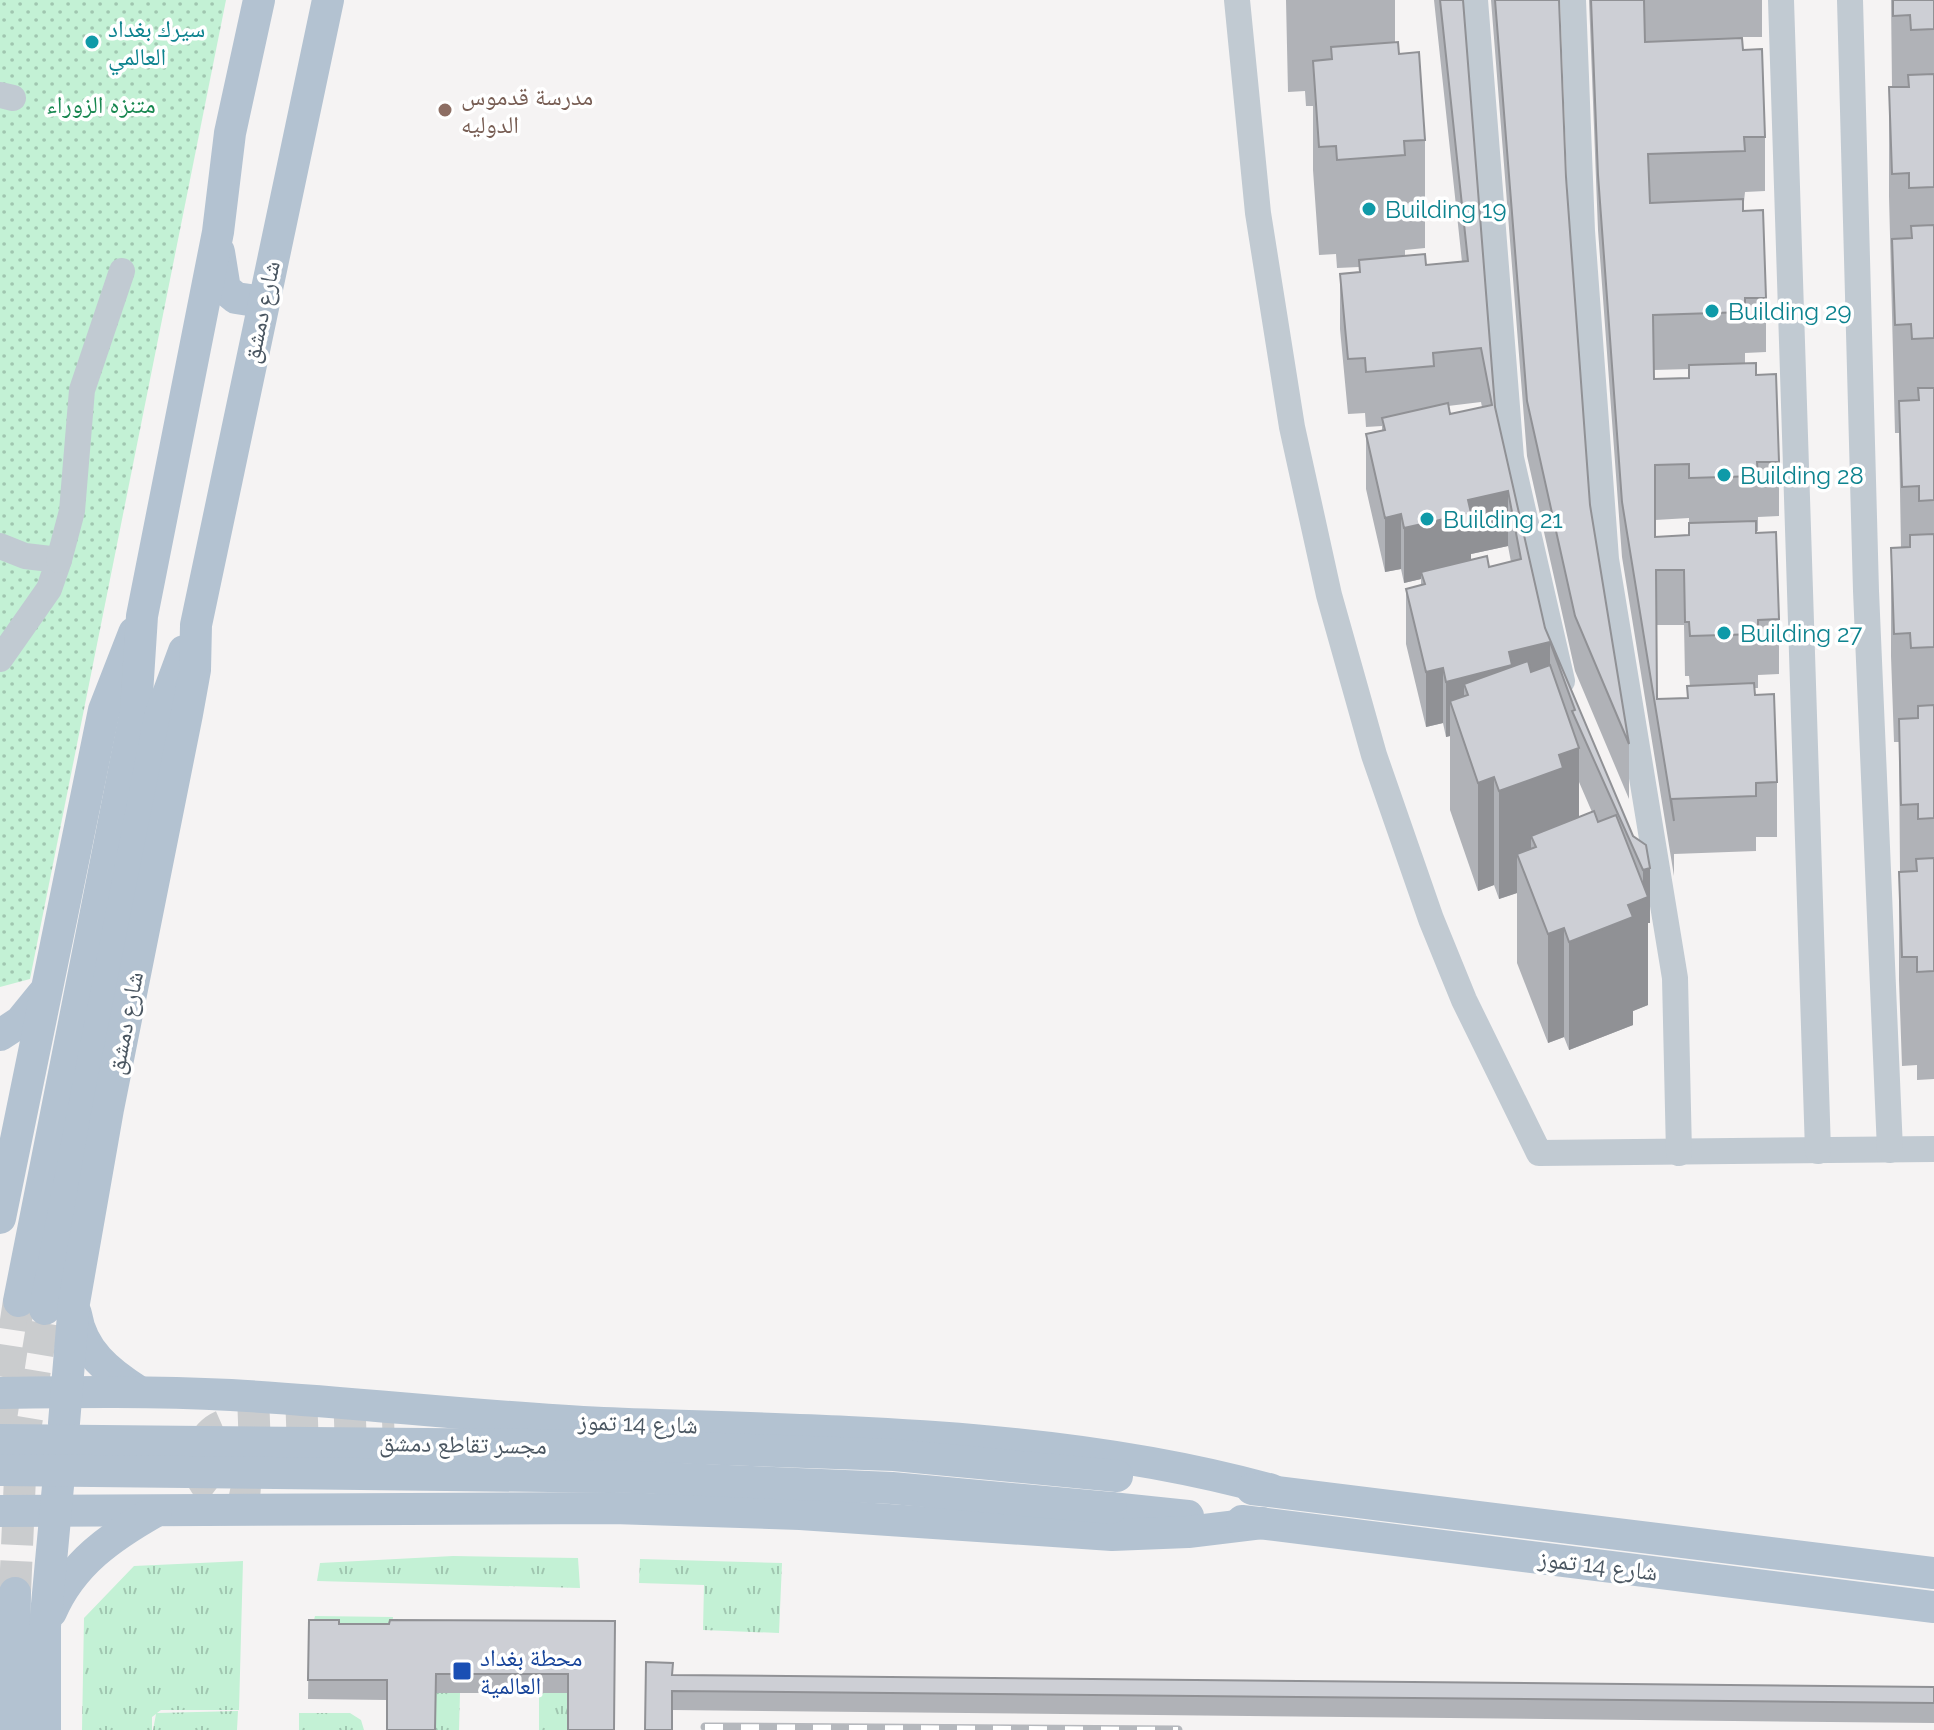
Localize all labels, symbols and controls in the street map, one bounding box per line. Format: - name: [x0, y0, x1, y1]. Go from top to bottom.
- place label: سيرك بغداد العالمي: [108, 14, 205, 76]
- marker: سيرك بغداد العالمي: [83, 33, 101, 51]
- place label: مدرسة قدموس الدوليه: [461, 82, 593, 139]
- park label: متنزه الزوراء: [46, 90, 156, 119]
- marker: مدرسة قدموس الدوليه: [436, 101, 454, 119]
- place label: Building 19: [1385, 195, 1506, 224]
- marker: Building 19: [1360, 200, 1378, 218]
- street label: شارع دمشق: [236, 258, 287, 366]
- place label: Building 29: [1728, 297, 1852, 326]
- marker: Building 29: [1703, 302, 1721, 320]
- place label: Building 28: [1740, 461, 1864, 490]
- marker: Building 28: [1715, 466, 1733, 484]
- place label: Building 21: [1443, 505, 1563, 534]
- marker: Building 21: [1418, 510, 1436, 528]
- place label: Building 27: [1740, 619, 1863, 648]
- marker: Building 27: [1715, 624, 1733, 642]
- street label: شارع دمشق: [101, 969, 150, 1077]
- street label: شارع 14 تموز: [577, 1406, 698, 1441]
- street label: مجسر تقاطع دمشق: [379, 1428, 547, 1461]
- street label: شارع 14 تموز: [1536, 1543, 1659, 1588]
- place label: محطة بغداد العالمية: [480, 1643, 583, 1700]
- marker: محطة بغداد العالمية: [451, 1660, 473, 1682]

